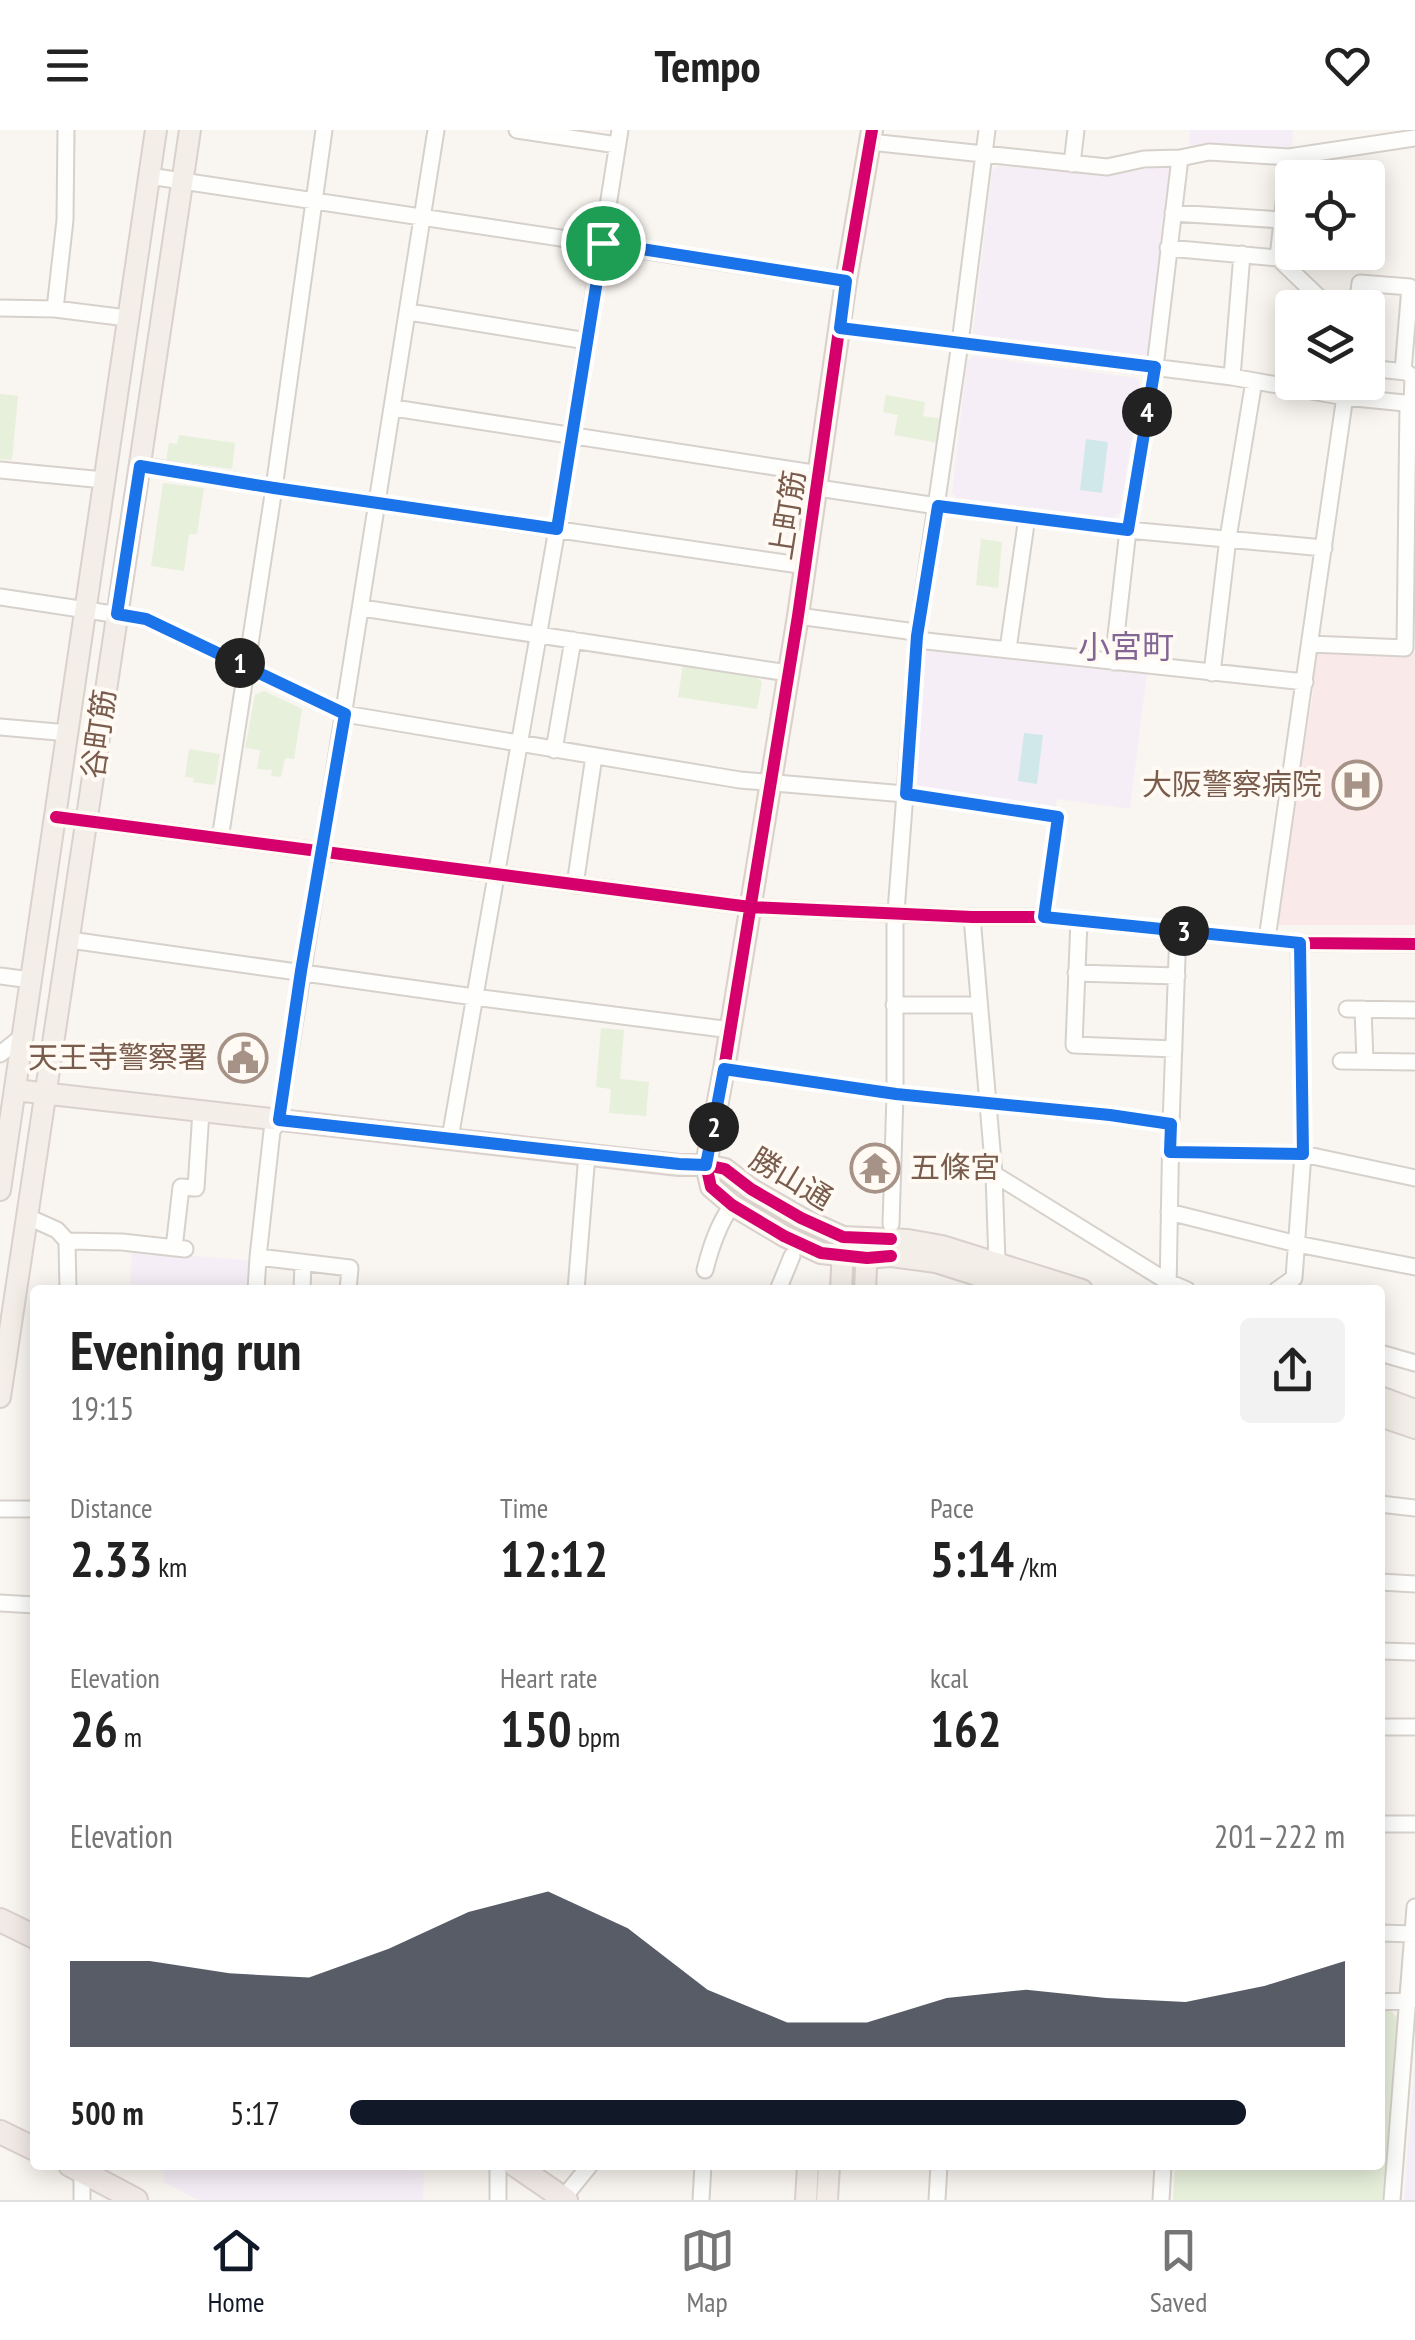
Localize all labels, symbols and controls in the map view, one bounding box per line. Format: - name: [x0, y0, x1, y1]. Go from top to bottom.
- text: Tempo: [655, 36, 760, 94]
- icon: menu: [40, 38, 95, 93]
- icon: heart: [1320, 38, 1375, 93]
- map controls: [1275, 160, 1385, 400]
- button: locate: [1275, 160, 1385, 270]
- pin: [561, 201, 646, 286]
- icon: arrive: [576, 216, 631, 271]
- button: layers: [1275, 290, 1385, 400]
- pin: 4: [1122, 387, 1172, 437]
- text: 4: [1140, 393, 1154, 430]
- street label: 上町筋: [760, 467, 813, 562]
- district label: 小宮町: [1078, 625, 1174, 667]
- pin: 1: [215, 638, 265, 688]
- text: 1: [233, 644, 247, 681]
- street label: 谷町筋: [72, 687, 123, 781]
- hospital icon: 大阪警察病院: [1331, 759, 1383, 811]
- place label: 大阪警察病院: [1142, 764, 1322, 803]
- pin: 3: [1159, 906, 1209, 956]
- text: 3: [1177, 912, 1191, 949]
- public building icon: 天王寺警察署: [217, 1032, 269, 1084]
- place label: 天王寺警察署: [28, 1037, 208, 1076]
- pin: 2: [689, 1102, 739, 1152]
- text: 2: [707, 1108, 721, 1145]
- street label: 勝山通: [743, 1138, 840, 1218]
- temple icon: 五條宮: [849, 1142, 901, 1194]
- place label: 五條宮: [910, 1147, 1000, 1186]
- text: Evening run: [70, 1314, 302, 1385]
- button: share: [1240, 1318, 1345, 1423]
- text: 19:15: [70, 1387, 134, 1429]
- text: Distance: [70, 1489, 153, 1526]
- text: Time: [500, 1489, 548, 1526]
- text: Pace: [930, 1489, 974, 1526]
- text: 2.33: [70, 1526, 152, 1591]
- text: 12:12: [500, 1526, 608, 1591]
- text: 5:14: [930, 1526, 1014, 1591]
- text: km: [152, 1548, 187, 1585]
- text: /km: [1014, 1548, 1058, 1585]
- text: Elevation: [70, 1659, 160, 1696]
- text: Heart rate: [500, 1659, 598, 1696]
- text: kcal: [930, 1659, 968, 1696]
- text: 26: [70, 1696, 118, 1761]
- text: 150: [500, 1696, 572, 1761]
- text: 162: [930, 1696, 1002, 1761]
- text: m: [118, 1718, 142, 1755]
- text: bpm: [572, 1718, 620, 1755]
- text: Elevation: [70, 1815, 173, 1857]
- text: 201–222 m: [1214, 1815, 1345, 1857]
- text: 500 m: [70, 2092, 144, 2134]
- text: 5:17: [230, 2092, 280, 2134]
- tab: Home: [208, 2223, 264, 2320]
- tab: Map: [680, 2223, 735, 2320]
- tab: Saved: [1150, 2223, 1207, 2320]

